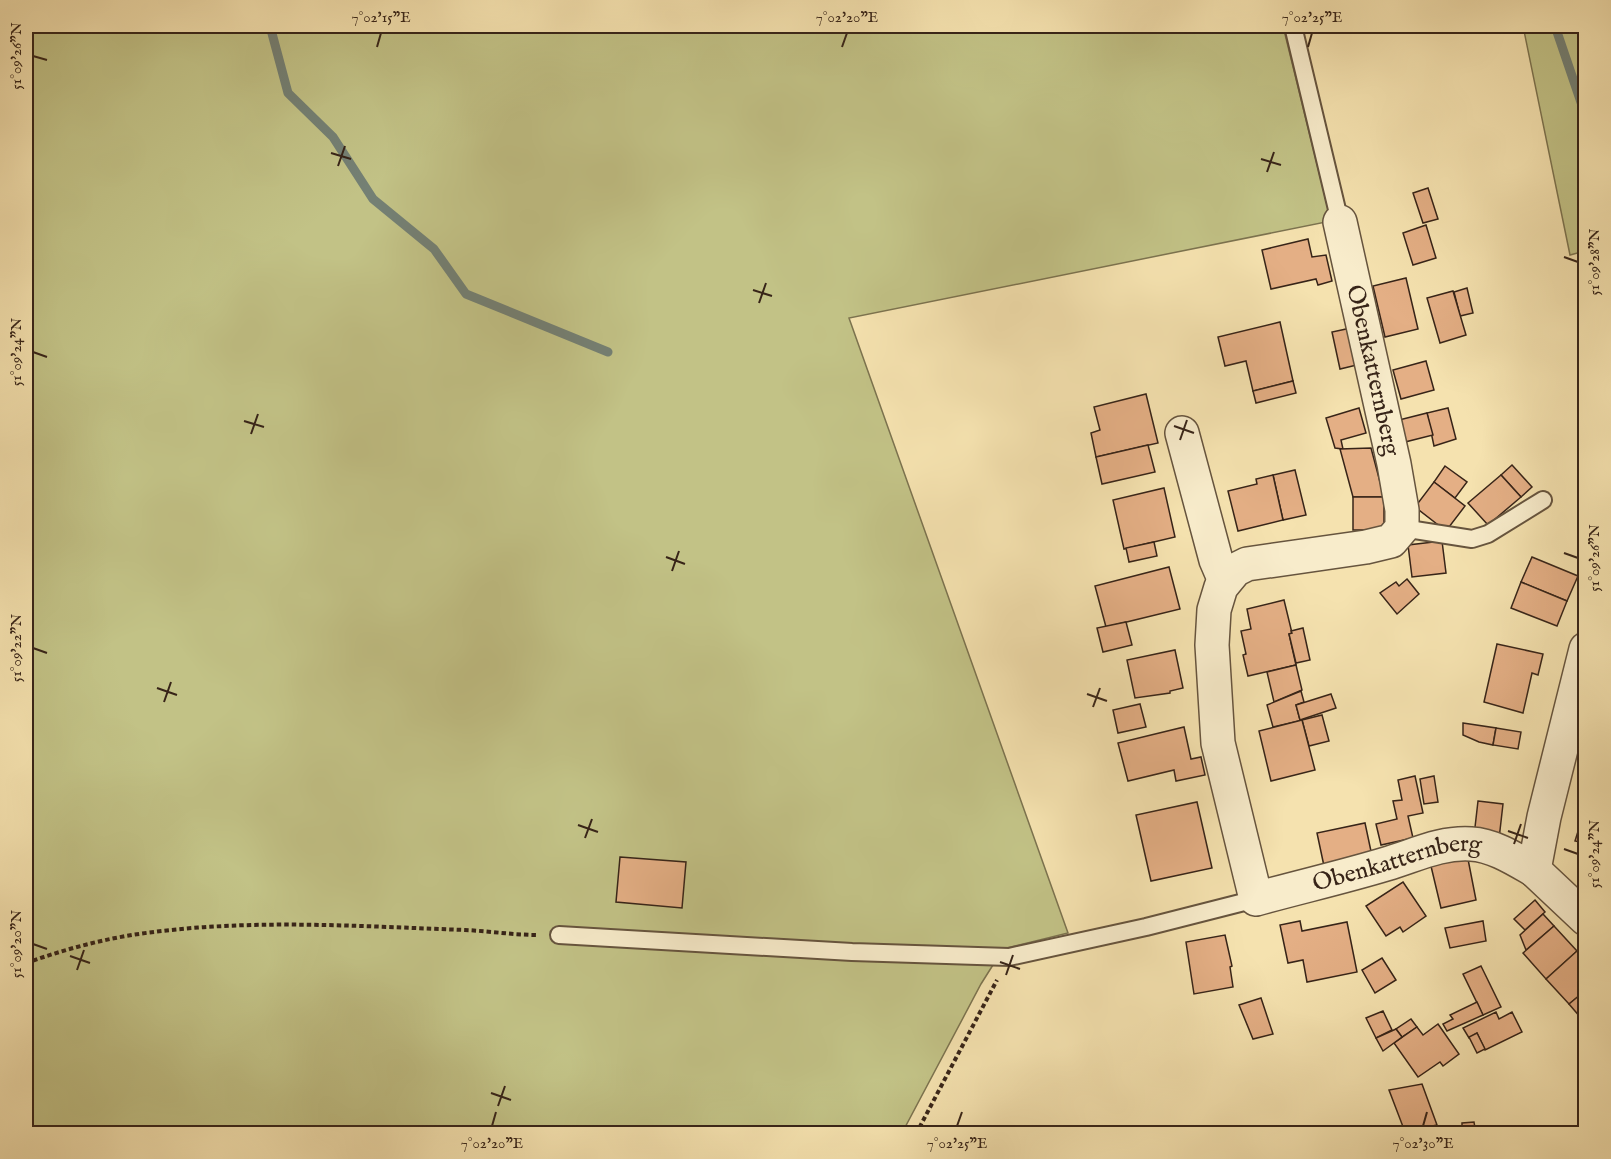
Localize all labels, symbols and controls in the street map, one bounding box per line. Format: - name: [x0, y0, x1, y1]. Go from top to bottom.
- text: 7°02'15"E: [351, 8, 411, 27]
- text: 7°02'20"E: [816, 8, 878, 27]
- text: 7°02'25"E: [1282, 8, 1342, 27]
- text: 51°09'26"N: [7, 22, 26, 90]
- text: 51°09'28"N: [1585, 228, 1604, 296]
- street label: Obenkatternberg: [1339, 282, 1407, 460]
- text: 51°09'24"N: [7, 318, 26, 386]
- text: 51°09'26"N: [1585, 524, 1604, 592]
- text: 51°09'22"N: [7, 614, 26, 682]
- text: 51°09'24"N: [1585, 820, 1604, 888]
- street label: Obenkatternberg: [1309, 828, 1485, 899]
- text: 51°09'20"N: [7, 910, 26, 978]
- text: 7°02'20"E: [461, 1134, 523, 1153]
- text: 7°02'25"E: [927, 1134, 987, 1153]
- text: 7°02'30"E: [1392, 1134, 1454, 1153]

